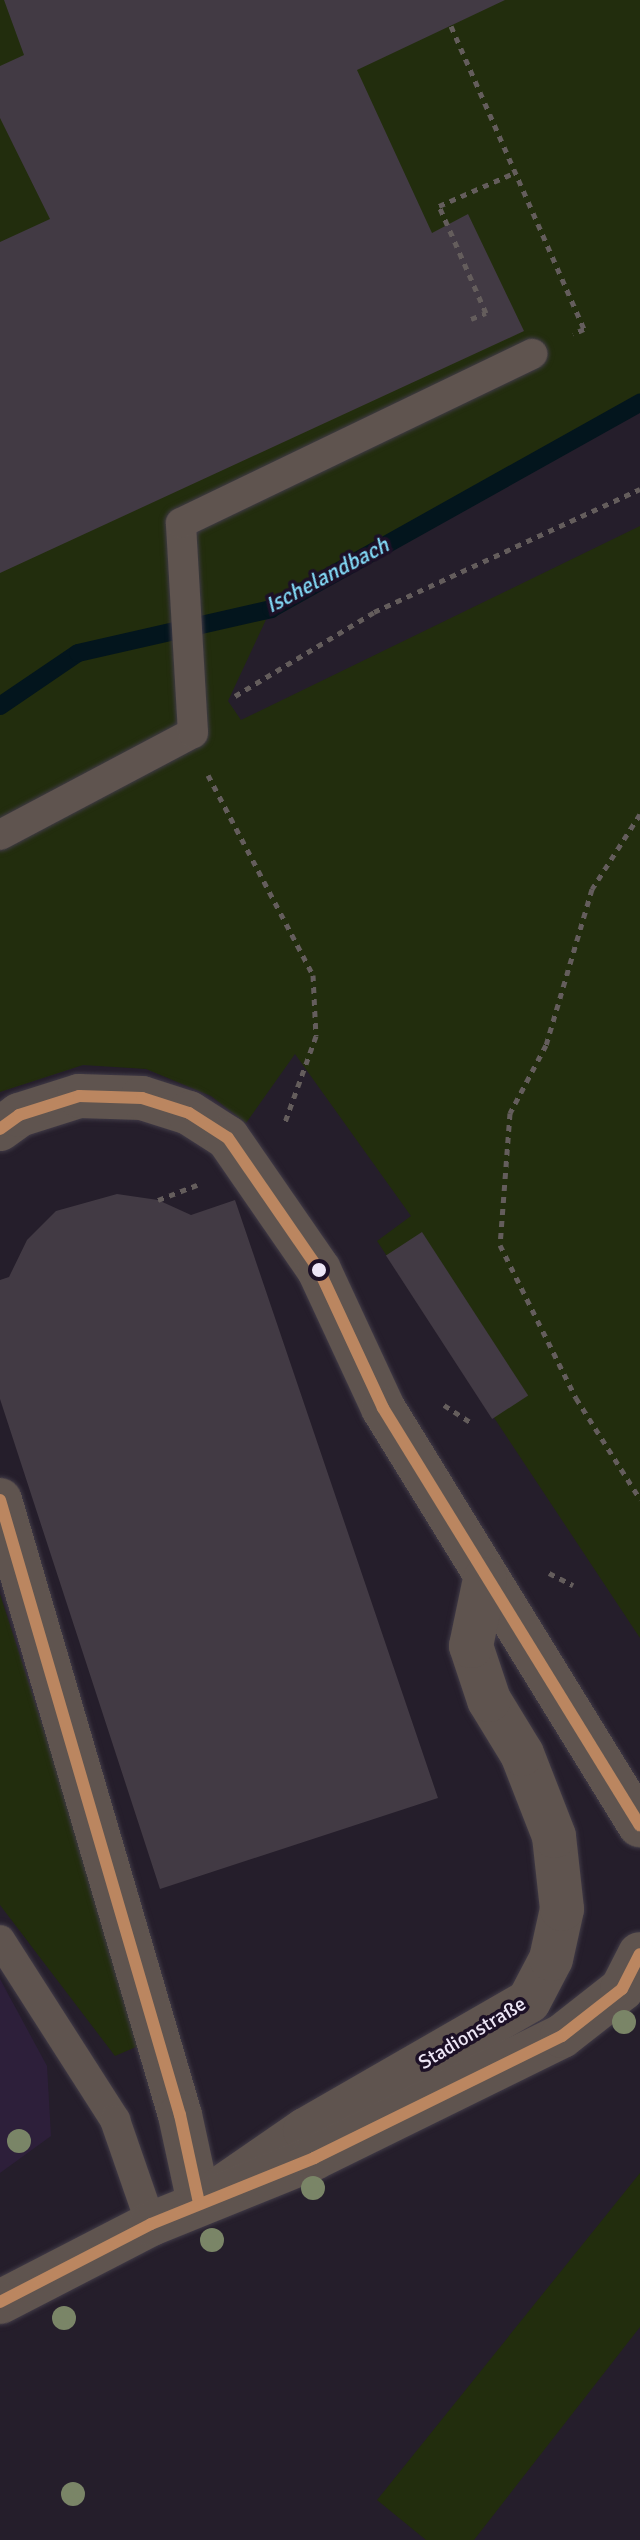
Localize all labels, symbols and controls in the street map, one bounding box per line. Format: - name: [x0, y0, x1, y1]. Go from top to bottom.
- water label: Ischelandbach: [261, 531, 393, 619]
- unlabelled marker: [311, 1262, 327, 1278]
- street label: Stadionstraße: [414, 1992, 530, 2074]

